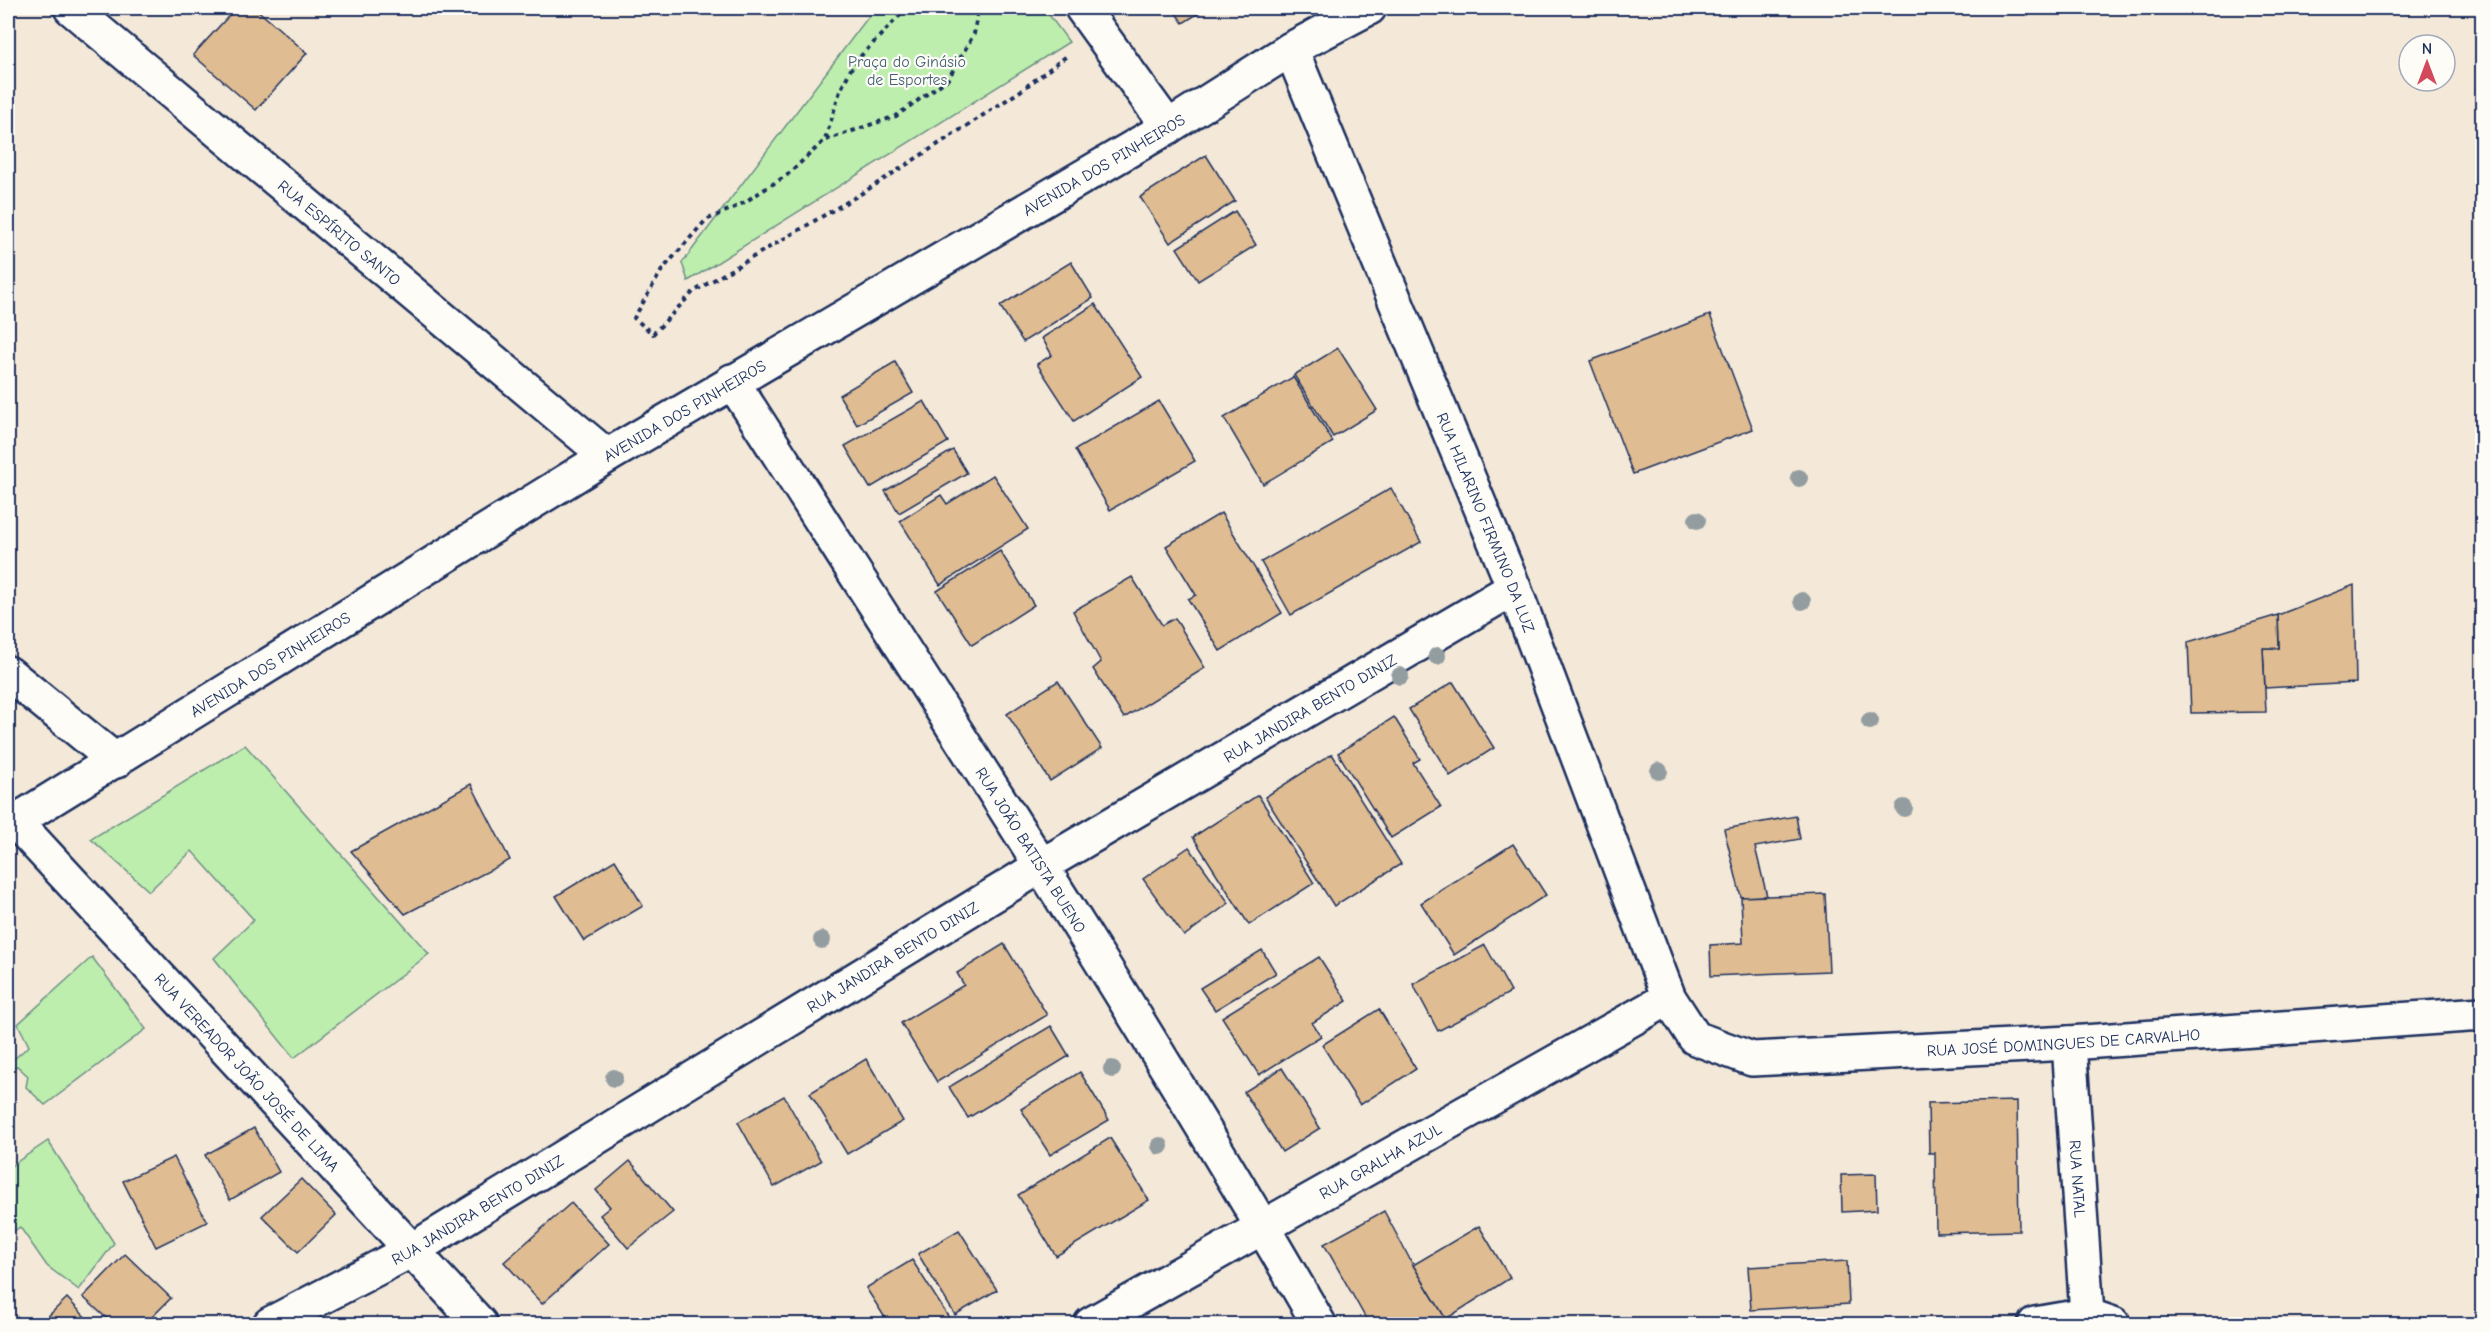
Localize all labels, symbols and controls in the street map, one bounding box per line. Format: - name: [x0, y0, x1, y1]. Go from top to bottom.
- north arrow: [2397, 33, 2457, 93]
- text: N: [2422, 40, 2432, 58]
- park label: Praça do Ginásio de Esportes: [848, 53, 966, 89]
- street label: AVENIDA DOS PINHEIROS: [1020, 110, 1189, 220]
- street label: RUA ESPÍRITO SANTO: [274, 177, 404, 290]
- street label: AVENIDA DOS PINHEIROS: [601, 357, 770, 466]
- street label: RUA HILARINO FIRMINO DA LUZ: [1432, 410, 1538, 635]
- street label: AVENIDA DOS PINHEIROS: [187, 609, 354, 721]
- street label: RUA JANDIRA BENTO DINIZ: [1221, 651, 1400, 767]
- street label: RUA JOÃO BATISTA BUENO: [971, 764, 1089, 936]
- street label: RUA JANDIRA BENTO DINIZ: [804, 898, 982, 1017]
- street label: RUA VEREADOR JOÃO JOSÉ DE LIMA: [151, 970, 342, 1176]
- street label: RUA JOSÉ DOMINGUES DE CARVALHO: [1926, 1026, 2201, 1060]
- street label: RUA GRALHA AZUL: [1316, 1120, 1445, 1203]
- street label: RUA NATAL: [2065, 1139, 2089, 1218]
- street label: RUA JANDIRA BENTO DINIZ: [389, 1152, 567, 1269]

